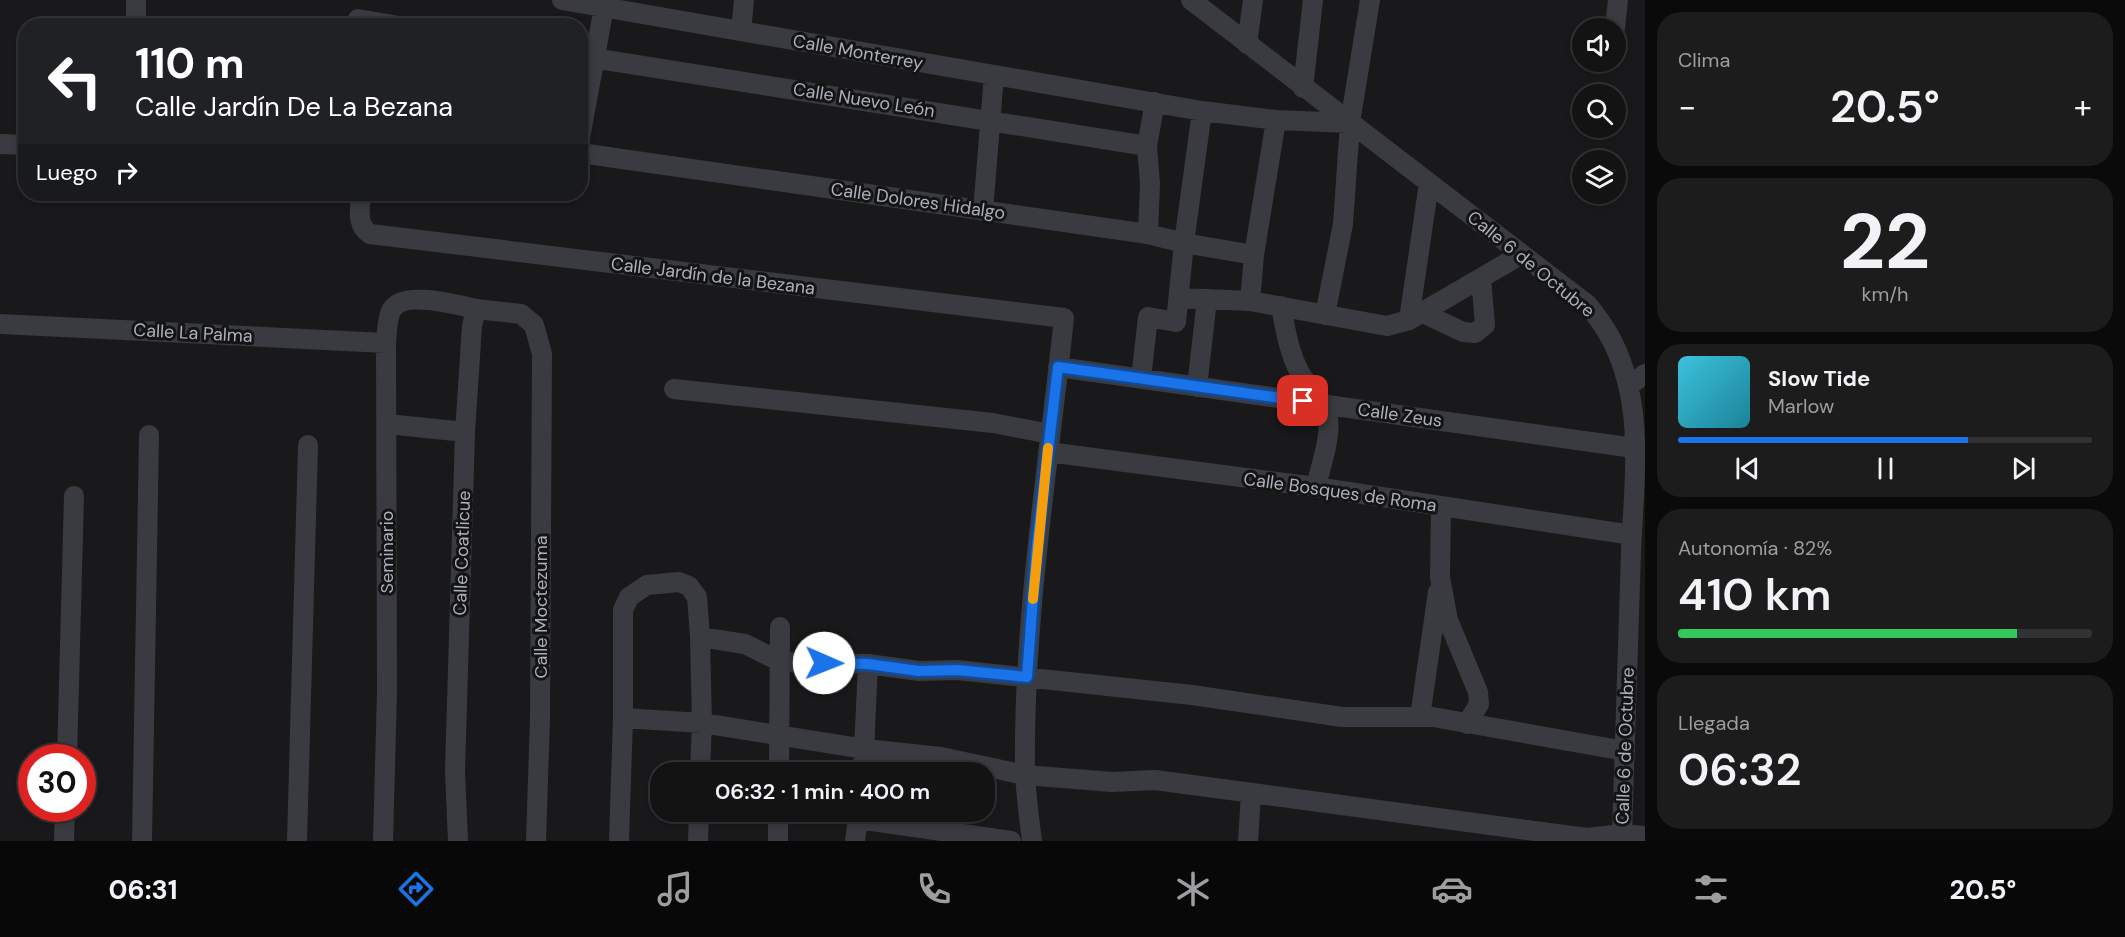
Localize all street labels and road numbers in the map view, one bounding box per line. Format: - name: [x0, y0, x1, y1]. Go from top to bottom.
- street label: Calle Monterrey: [791, 29, 925, 75]
- street label: Calle Nuevo León: [791, 77, 937, 123]
- street label: Calle Dolores Hidalgo: [829, 177, 1007, 225]
- street label: Calle 6 de Octubre: [1462, 205, 1600, 323]
- street label: Calle Jardín de la Bezana: [610, 252, 816, 300]
- street label: Calle La Palma: [133, 318, 253, 348]
- street label: Calle Zeus: [1356, 397, 1444, 433]
- street label: Calle Bosques de Roma: [1242, 467, 1438, 517]
- street label: Calle Coatlicue: [448, 490, 476, 616]
- street label: Seminario: [375, 511, 399, 593]
- street label: Calle Moctezuma: [529, 535, 553, 679]
- street label: Calle 6 de Octubre: [1610, 667, 1640, 825]

